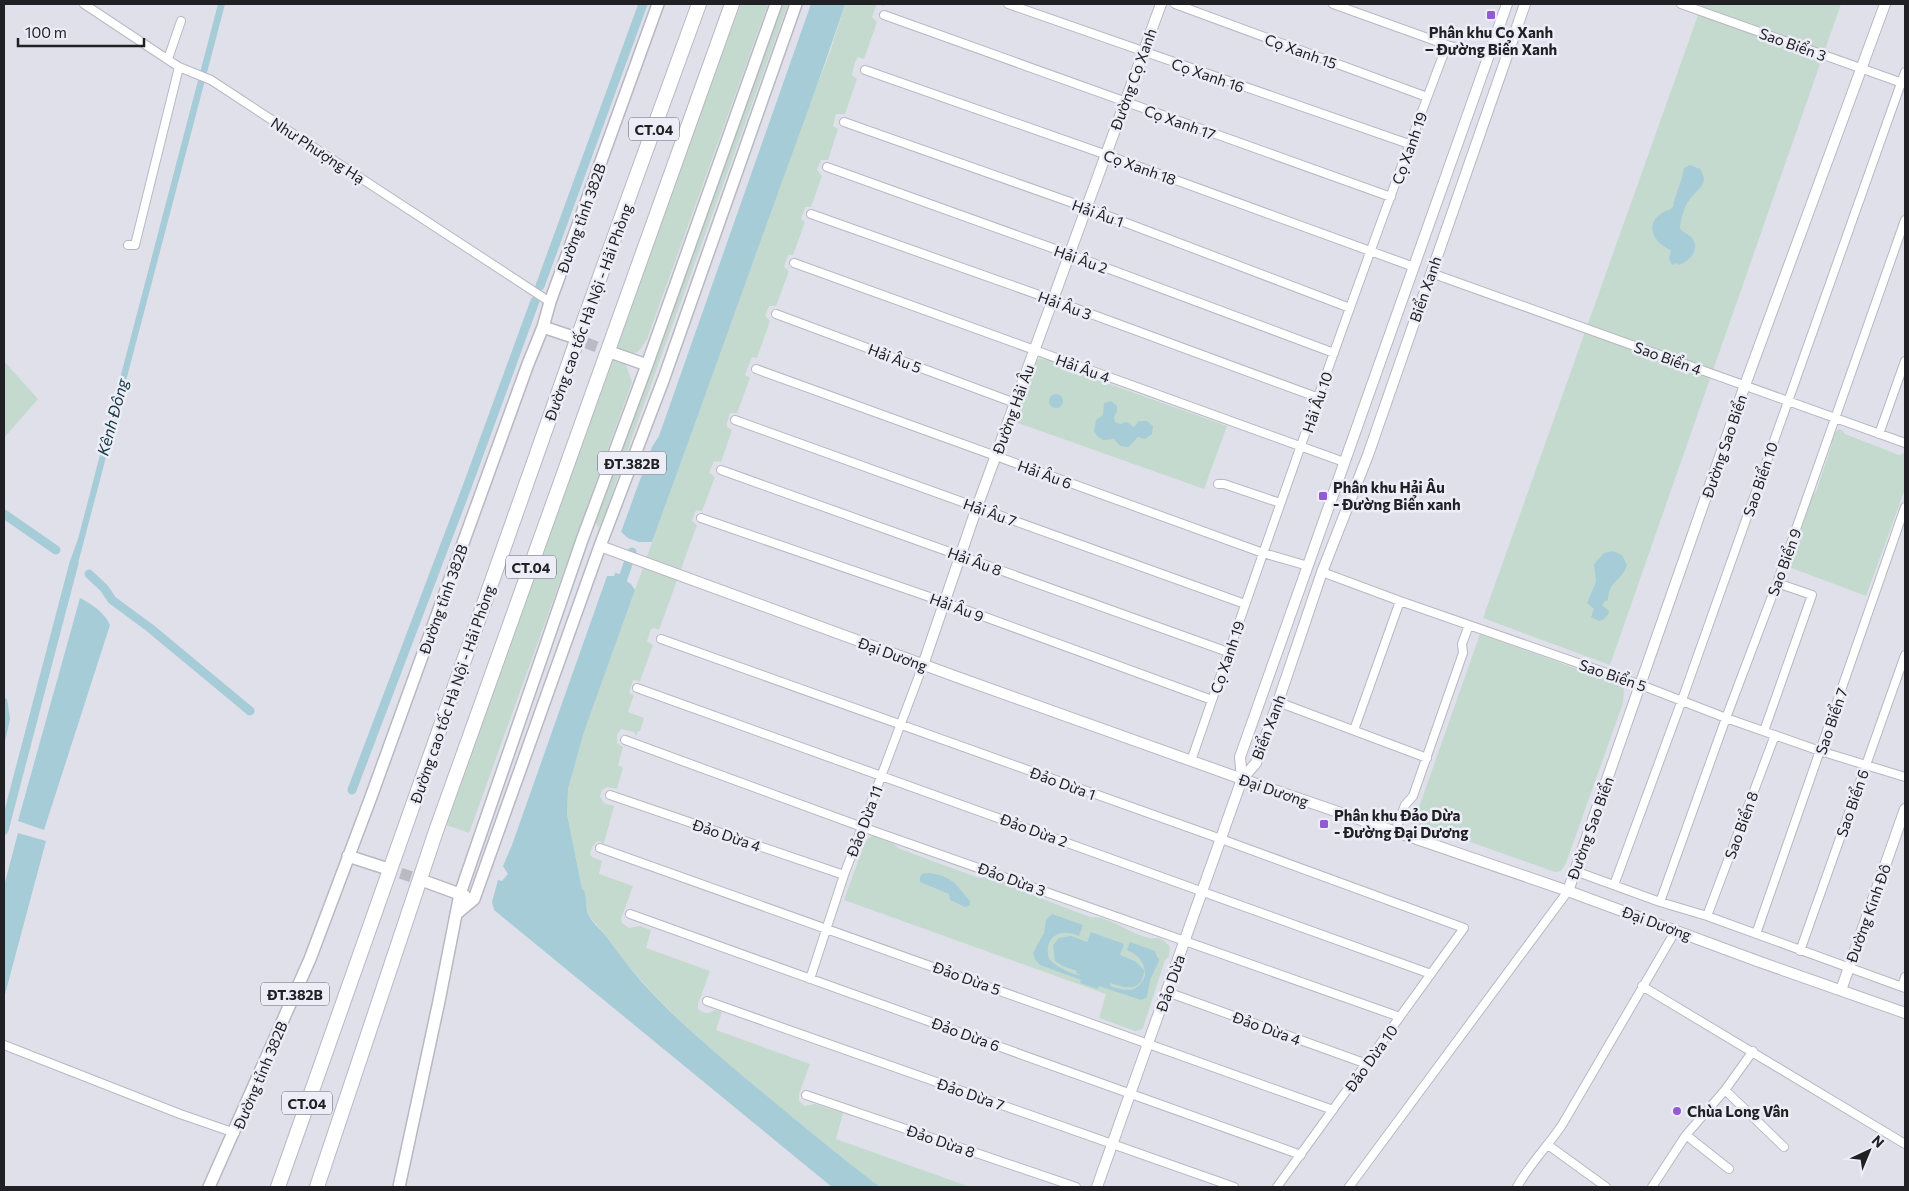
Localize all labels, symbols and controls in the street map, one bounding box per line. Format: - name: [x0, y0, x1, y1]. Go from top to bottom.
- marker: Phân khu Cọ Xanh – Đường Biển Xanh: [1485, 9, 1497, 21]
- scale bar: [18, 15, 144, 47]
- text: 100 m: [25, 23, 67, 41]
- place label: Phân khu Cọ Xanh – Đường Biển Xanh: [1425, 23, 1557, 58]
- street label: Sao Biển 3: [1757, 24, 1829, 64]
- street label: Đường Cọ Xanh: [1106, 26, 1160, 133]
- street label: Cọ Xanh 15: [1263, 30, 1339, 72]
- street label: Cọ Xanh 16: [1169, 54, 1247, 96]
- street label: Cọ Xanh 17: [1142, 101, 1218, 143]
- street label: Cọ Xanh 19: [1388, 109, 1430, 187]
- street label: Như Phượng Hạ: [268, 113, 368, 187]
- road number: CT.04: [629, 118, 679, 140]
- street label: Cọ Xanh 18: [1101, 146, 1179, 188]
- street label: Đường tỉnh 382B: [552, 160, 609, 276]
- street label: Hải Âu 1: [1070, 194, 1127, 231]
- street label: Đường cao tốc Hà Nội - Hải Phòng: [540, 201, 636, 424]
- street label: Hải Âu 2: [1052, 240, 1111, 277]
- street label: Biển Xanh: [1405, 254, 1445, 324]
- street label: Hải Âu 3: [1036, 286, 1095, 323]
- street label: Sao Biển 4: [1632, 338, 1704, 378]
- street label: Hải Âu 5: [866, 339, 925, 376]
- street label: Hải Âu 4: [1054, 349, 1113, 386]
- street label: Đường Hải Âu: [987, 361, 1038, 457]
- street label: Hải Âu 10: [1297, 369, 1336, 435]
- water label: Kênh Đông: [93, 375, 132, 458]
- street label: Đường Sao Biển: [1698, 392, 1750, 501]
- street label: Sao Biển 10: [1739, 439, 1781, 519]
- road number: ĐT.382B: [598, 452, 666, 474]
- street label: Hải Âu 6: [1015, 455, 1075, 492]
- place label: Phân khu Hải Âu - Đường Biển xanh: [1333, 478, 1461, 513]
- marker: Phân khu Hải Âu - Đường Biển xanh: [1317, 490, 1329, 502]
- street label: Hải Âu 7: [961, 493, 1019, 530]
- street label: Sao Biển 9: [1763, 526, 1805, 598]
- street label: Đường tỉnh 382B: [414, 541, 471, 657]
- street label: Hải Âu 8: [945, 542, 1005, 579]
- road number: CT.04: [506, 556, 556, 578]
- street label: Đường cao tốc Hà Nội - Hải Phòng: [406, 583, 498, 806]
- street label: Hải Âu 9: [927, 588, 987, 625]
- street label: Cọ Xanh 19: [1206, 618, 1248, 696]
- street label: Đại Dương: [855, 633, 930, 675]
- street label: Sao Biển 5: [1577, 655, 1649, 695]
- street label: Sao Biển 7: [1811, 685, 1851, 757]
- street label: Biển Xanh: [1247, 692, 1289, 762]
- street label: Đảo Dừa 1: [1027, 763, 1098, 803]
- street label: Sao Biển 6: [1832, 767, 1872, 839]
- street label: Đại Dương: [1236, 769, 1311, 810]
- street label: Đường Sao Biển: [1563, 774, 1617, 883]
- street label: Đảo Dừa 11: [842, 783, 886, 860]
- street label: Sao Biển 8: [1720, 789, 1762, 861]
- place label: Phân khu Đảo Dừa - Đường Đại Dương: [1334, 806, 1468, 842]
- street label: Đảo Dừa 2: [997, 809, 1070, 850]
- street label: Đảo Dừa 4: [690, 815, 763, 855]
- marker: Phân khu Đảo Dừa - Đường Đại Dương: [1318, 818, 1330, 830]
- street label: Đảo Dừa 3: [975, 858, 1048, 900]
- street label: Đường Kinh Đô: [1841, 861, 1894, 966]
- street label: Đại Dương: [1619, 902, 1694, 944]
- street label: Đảo Dừa: [1152, 952, 1188, 1015]
- street label: Đảo Dừa 5: [930, 957, 1003, 999]
- road number: ĐT.382B: [261, 982, 329, 1006]
- street label: Đảo Dừa 4: [1230, 1007, 1303, 1049]
- street label: Đảo Dừa 6: [929, 1013, 1002, 1055]
- street label: Đường tỉnh 382B: [229, 1018, 291, 1133]
- street label: Đảo Dừa 10: [1340, 1021, 1401, 1096]
- street label: Đảo Dừa 7: [934, 1074, 1007, 1114]
- road number: CT.04: [282, 1092, 332, 1114]
- place label: Chùa Long Vân: [1687, 1102, 1789, 1120]
- marker: Chùa Long Vân: [1671, 1105, 1683, 1117]
- street label: Đảo Dừa 8: [904, 1121, 978, 1161]
- north arrow: [1844, 1126, 1894, 1176]
- text: N: [1869, 1132, 1888, 1151]

